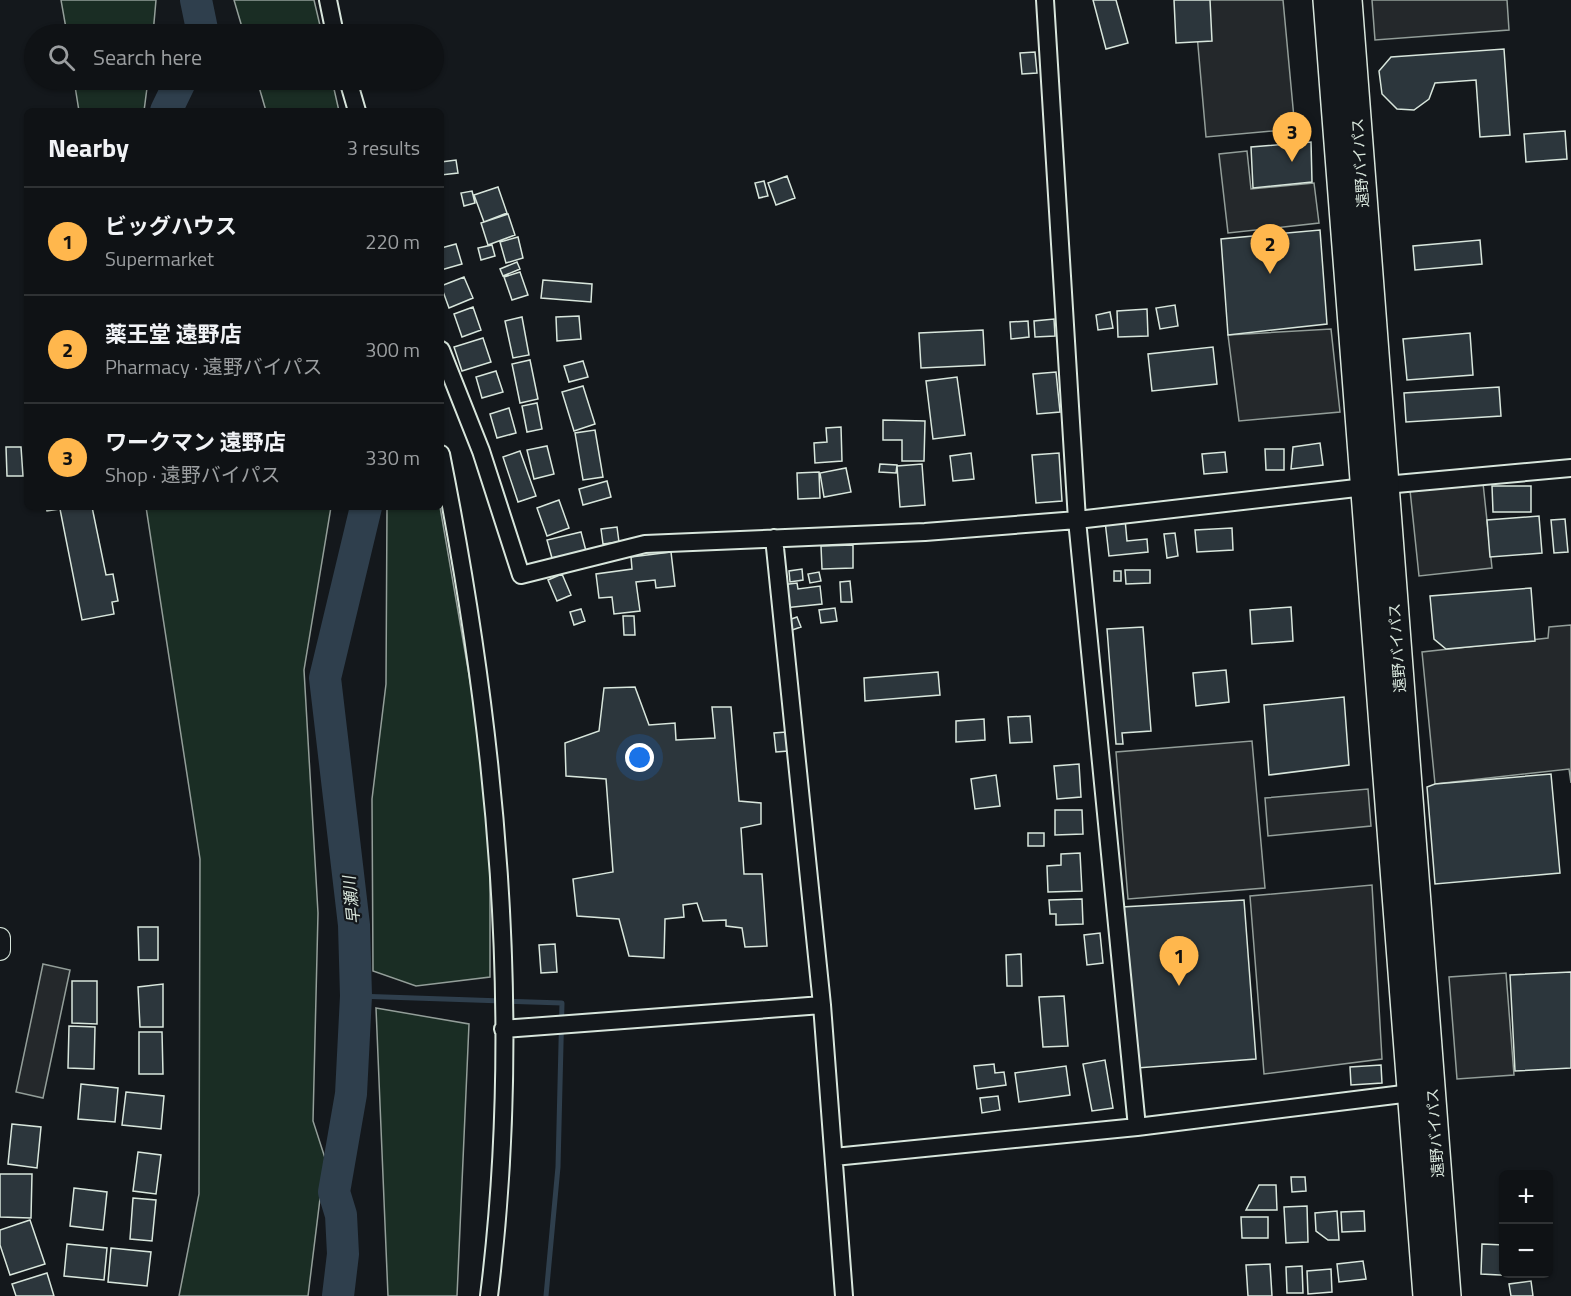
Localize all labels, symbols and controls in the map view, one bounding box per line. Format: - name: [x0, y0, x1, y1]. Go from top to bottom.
- search box: [24, 24, 444, 90]
- text: Search here: [93, 40, 202, 74]
- icon: search: [45, 41, 78, 74]
- pin: 3: [1272, 112, 1312, 162]
- street label: 遠野バイパス: [1345, 117, 1375, 209]
- text: Nearby: [48, 128, 129, 167]
- text: 3 results: [347, 132, 420, 163]
- text: ビッグハウス: [105, 209, 237, 243]
- pin: 2: [1250, 224, 1290, 274]
- text: 1: [62, 226, 73, 257]
- text: 220 m: [365, 226, 420, 257]
- text: Supermarket: [105, 243, 214, 274]
- text: 薬王堂 遠野店: [105, 317, 242, 351]
- text: 2: [62, 334, 73, 365]
- text: 300 m: [365, 334, 420, 365]
- text: Pharmacy · 遠野バイパス: [105, 351, 322, 382]
- text: ワークマン 遠野店: [105, 425, 286, 459]
- text: 3: [62, 442, 73, 473]
- text: 330 m: [365, 442, 420, 473]
- text: Shop · 遠野バイパス: [105, 459, 280, 490]
- street label: 遠野バイパス: [1382, 602, 1412, 694]
- your location: [625, 743, 654, 772]
- water label: 早瀬川: [336, 873, 365, 925]
- pin: 1: [1160, 936, 1198, 986]
- street label: 遠野バイパス: [1420, 1087, 1450, 1179]
- map controls: [1499, 1170, 1553, 1278]
- button: +: [1499, 1170, 1553, 1224]
- button: −: [1499, 1224, 1553, 1278]

